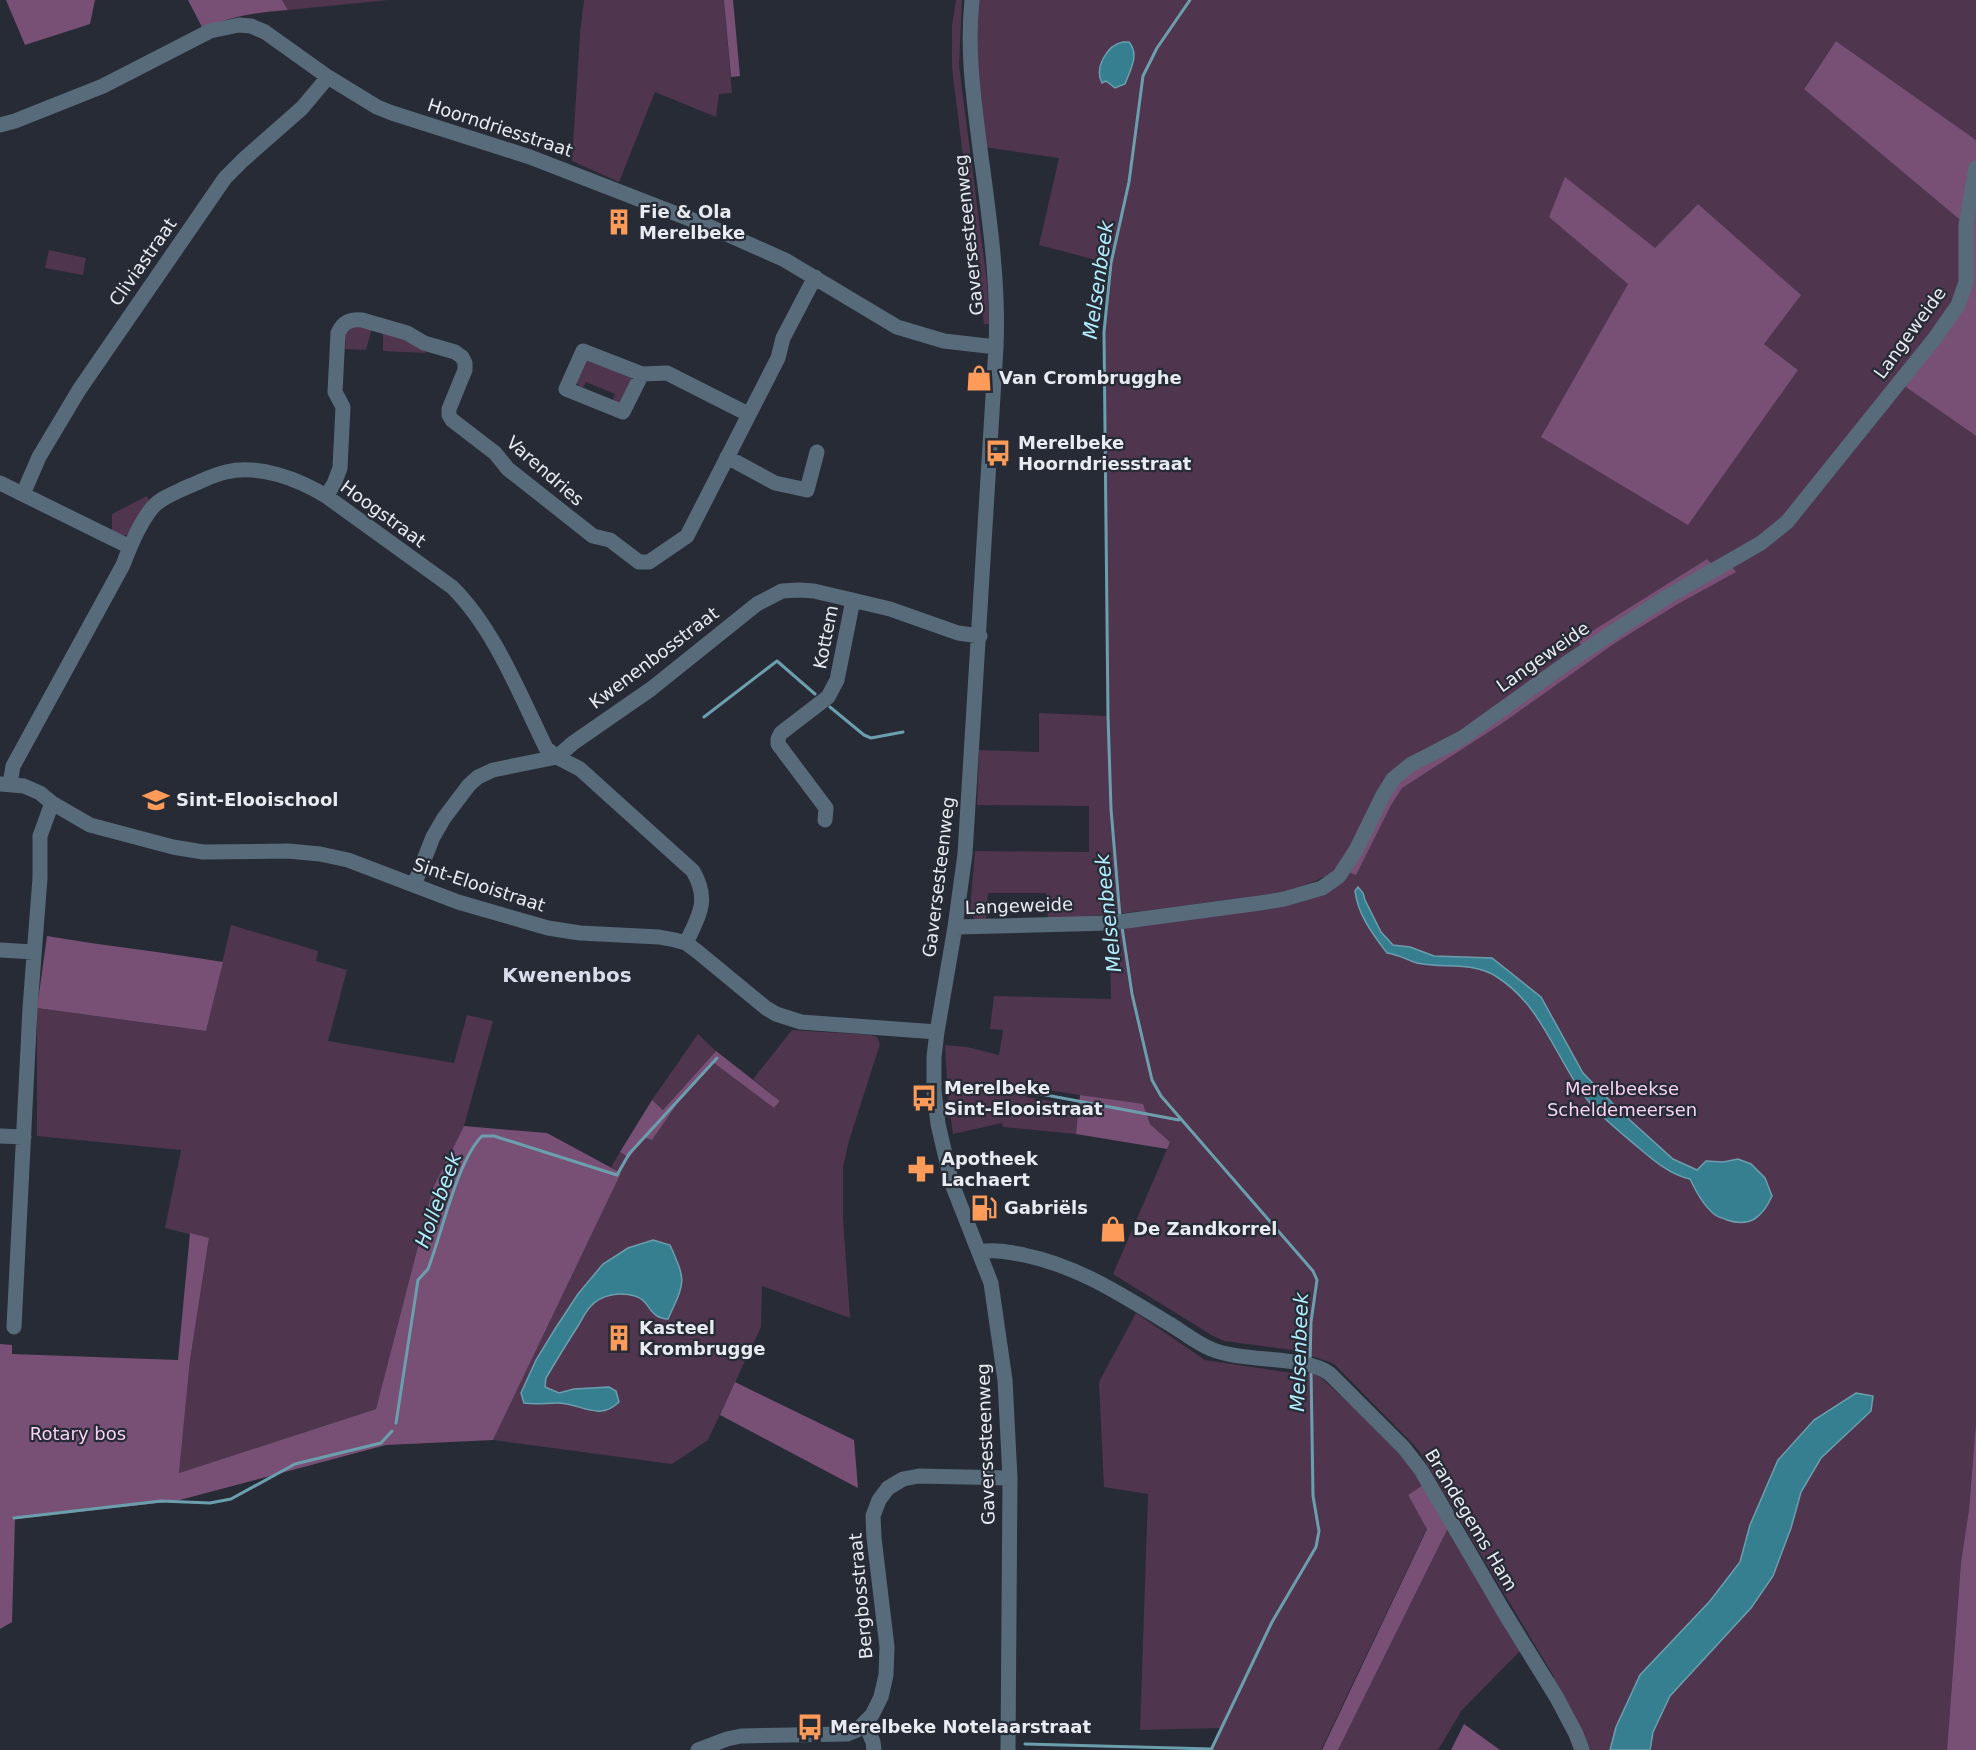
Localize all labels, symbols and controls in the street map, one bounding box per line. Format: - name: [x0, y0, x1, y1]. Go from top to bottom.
- street label: Hoorndriesstraat: [425, 94, 575, 161]
- street label: Gaversesteenweg: [950, 154, 987, 317]
- place label: Fie & Ola Merelbeke: [639, 201, 745, 243]
- building icon: Fie & Ola Merelbeke: [604, 207, 634, 237]
- street label: Cliviastraat: [105, 214, 181, 310]
- water label: Melsenbeek: [1078, 218, 1118, 341]
- street label: Langeweide: [1869, 283, 1950, 383]
- shop icon: Van Crombrugghe: [964, 363, 994, 393]
- place label: Van Crombrugghe: [999, 367, 1182, 388]
- street label: Varendries: [502, 431, 588, 510]
- place label: Merelbeke Hoorndriesstraat: [1018, 432, 1192, 474]
- bus stop icon: Merelbeke Hoorndriesstraat: [983, 438, 1013, 468]
- street label: Hoogstraat: [337, 476, 430, 551]
- street label: Kwenenbosstraat: [585, 602, 722, 713]
- street label: Kottem: [809, 603, 842, 671]
- street label: Langeweide: [1492, 617, 1593, 696]
- school or university icon: Sint-Elooischool: [141, 785, 171, 815]
- place label: Sint-Elooischool: [176, 789, 339, 810]
- street label: Gaversesteenweg: [918, 795, 959, 959]
- water label: Melsenbeek: [1090, 851, 1126, 974]
- street label: Sint-Elooistraat: [410, 853, 548, 916]
- street label: Langeweide: [965, 893, 1073, 918]
- district label: Kwenenbos: [502, 963, 632, 987]
- place label: Merelbeke Sint-Elooistraat: [944, 1077, 1103, 1119]
- park label: Merelbeekse Scheldemeersen: [1547, 1078, 1697, 1120]
- bus stop icon: Merelbeke Sint-Elooistraat: [909, 1083, 939, 1113]
- water label: Hollebeek: [410, 1148, 467, 1251]
- place label: Apotheek Lachaert: [941, 1148, 1039, 1190]
- pharmacy icon: Apotheek Lachaert: [906, 1154, 936, 1184]
- fuel station icon: Gabriëls: [969, 1193, 999, 1223]
- place label: Gabriëls: [1004, 1197, 1088, 1218]
- shop icon: De Zandkorrel: [1098, 1214, 1128, 1244]
- place label: De Zandkorrel: [1133, 1218, 1277, 1239]
- water label: Melsenbeek: [1285, 1290, 1313, 1412]
- place label: Kasteel Krombrugge: [639, 1317, 766, 1359]
- building icon: Kasteel Krombrugge: [604, 1323, 634, 1353]
- street label: Gaversesteenweg: [972, 1363, 999, 1525]
- park label: Rotary bos: [30, 1423, 126, 1444]
- street label: Brandegems Ham: [1421, 1445, 1522, 1595]
- street label: Bergbosstraat: [845, 1532, 876, 1660]
- bus stop icon: Merelbeke Notelaarstraat: [795, 1712, 825, 1742]
- place label: Merelbeke Notelaarstraat: [830, 1716, 1092, 1737]

